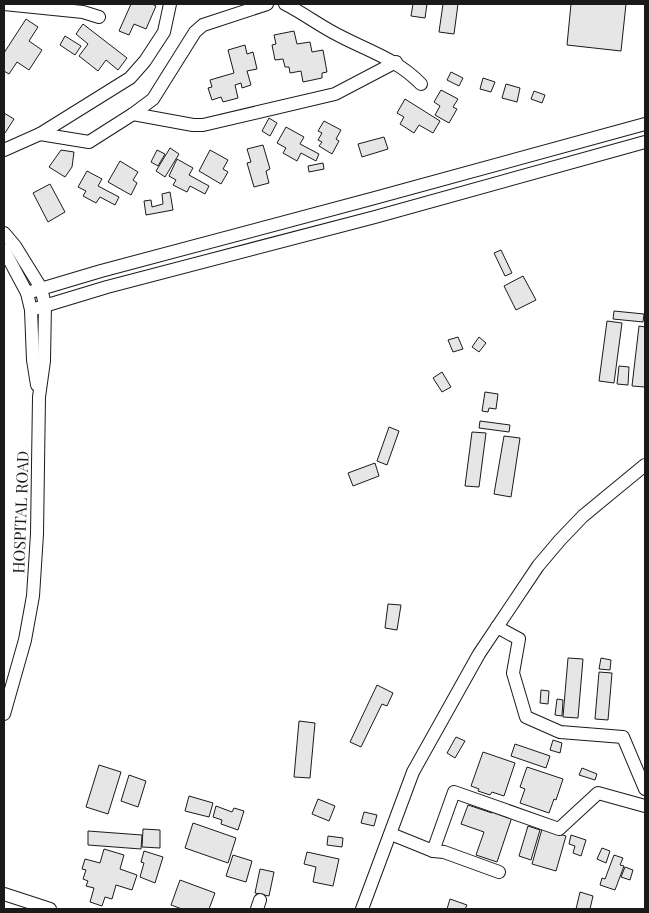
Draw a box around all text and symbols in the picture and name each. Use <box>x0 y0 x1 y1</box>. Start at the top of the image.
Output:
street label: HOSPITAL ROAD <box>7 450 33 574</box>

